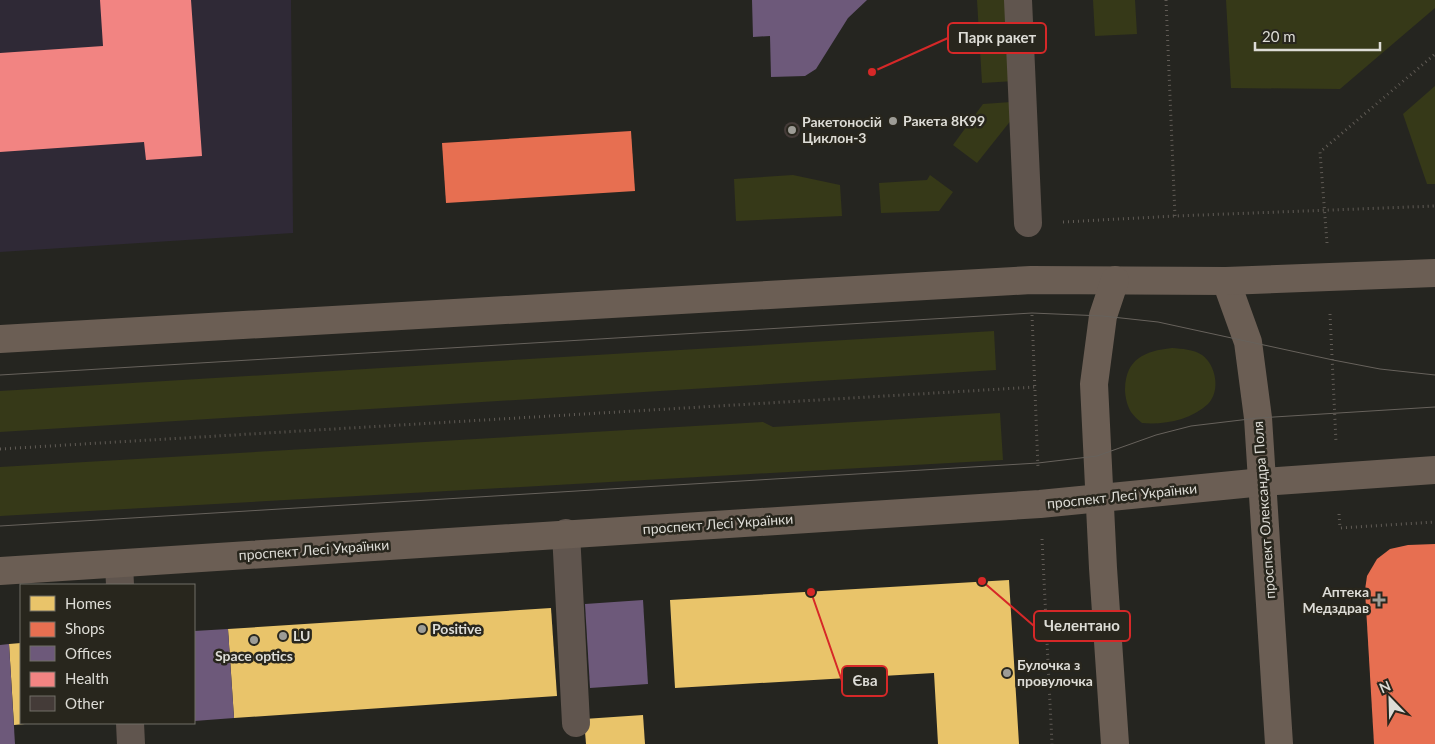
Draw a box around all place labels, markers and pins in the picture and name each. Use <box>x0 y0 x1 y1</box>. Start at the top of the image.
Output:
callout: Парк ракет <box>948 23 1046 53</box>
place label: Ракета 8К99 <box>903 112 985 129</box>
place label: Ракетоносій Циклон-3 <box>802 113 882 146</box>
marker: Ракета 8К99 <box>887 115 899 127</box>
marker: Ракетоносій Циклон-3 <box>786 124 798 136</box>
place label: Аптека Медздрав <box>1302 583 1369 616</box>
marker: Аптека Медздрав <box>1373 594 1385 606</box>
callout: Челентано <box>1034 611 1130 641</box>
place label: Positive <box>432 620 482 637</box>
marker: Positive <box>416 623 428 635</box>
place label: LU <box>293 627 310 644</box>
marker: LU <box>277 630 289 642</box>
marker: Space optics <box>248 634 260 646</box>
place label: Space optics <box>215 647 293 664</box>
place label: Булочка з провулочка <box>1017 656 1093 689</box>
callout: Єва <box>842 666 887 696</box>
marker: Булочка з провулочка <box>1001 667 1013 679</box>

